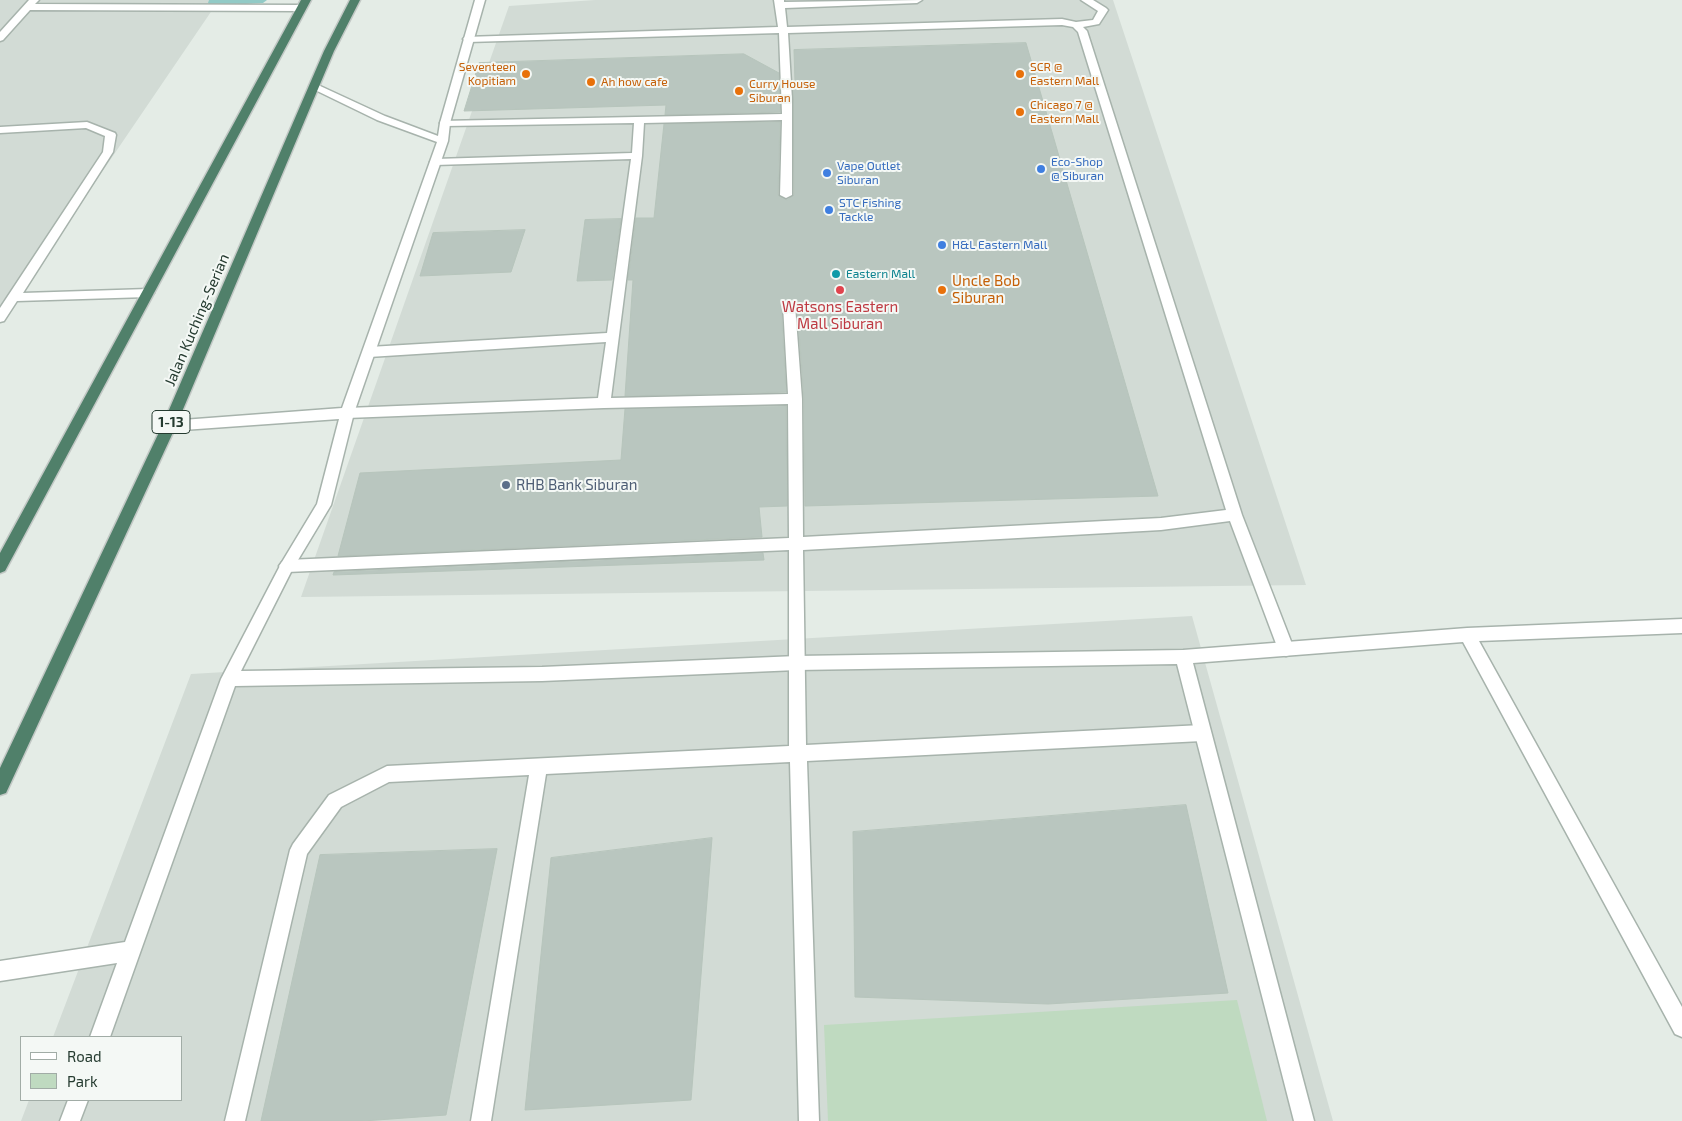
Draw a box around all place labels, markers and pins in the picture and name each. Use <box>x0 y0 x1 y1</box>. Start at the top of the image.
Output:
place label: Seventeen Kopitiam <box>459 60 516 88</box>
place label: SCR @ Eastern Mall <box>1030 60 1099 88</box>
marker: Seventeen Kopitiam <box>520 68 532 80</box>
marker: SCR @ Eastern Mall <box>1014 68 1026 80</box>
place label: Ah how cafe <box>601 75 668 89</box>
marker: Ah how cafe <box>585 76 597 88</box>
place label: Curry House Siburan <box>749 77 816 105</box>
marker: Curry House Siburan <box>733 85 745 97</box>
place label: Chicago 7 @ Eastern Mall <box>1030 98 1099 126</box>
marker: Chicago 7 @ Eastern Mall <box>1014 106 1026 118</box>
place label: Eco-Shop @ Siburan <box>1051 155 1104 183</box>
place label: Vape Outlet Siburan <box>837 159 901 187</box>
marker: Eco-Shop @ Siburan <box>1035 163 1047 175</box>
marker: Vape Outlet Siburan <box>821 167 833 179</box>
place label: STC Fishing Tackle <box>839 196 901 224</box>
marker: STC Fishing Tackle <box>823 204 835 216</box>
place label: H&L Eastern Mall <box>952 238 1047 252</box>
marker: H&L Eastern Mall <box>936 239 948 251</box>
place label: Eastern Mall <box>846 267 915 281</box>
marker: Eastern Mall <box>830 268 842 280</box>
place label: Uncle Bob Siburan <box>952 272 1020 307</box>
marker: Watsons Eastern Mall Siburan <box>834 284 846 296</box>
marker: Uncle Bob Siburan <box>936 284 948 296</box>
place label: Watsons Eastern Mall Siburan <box>782 298 898 333</box>
place label: RHB Bank Siburan <box>516 476 637 494</box>
marker: RHB Bank Siburan <box>500 479 512 491</box>

